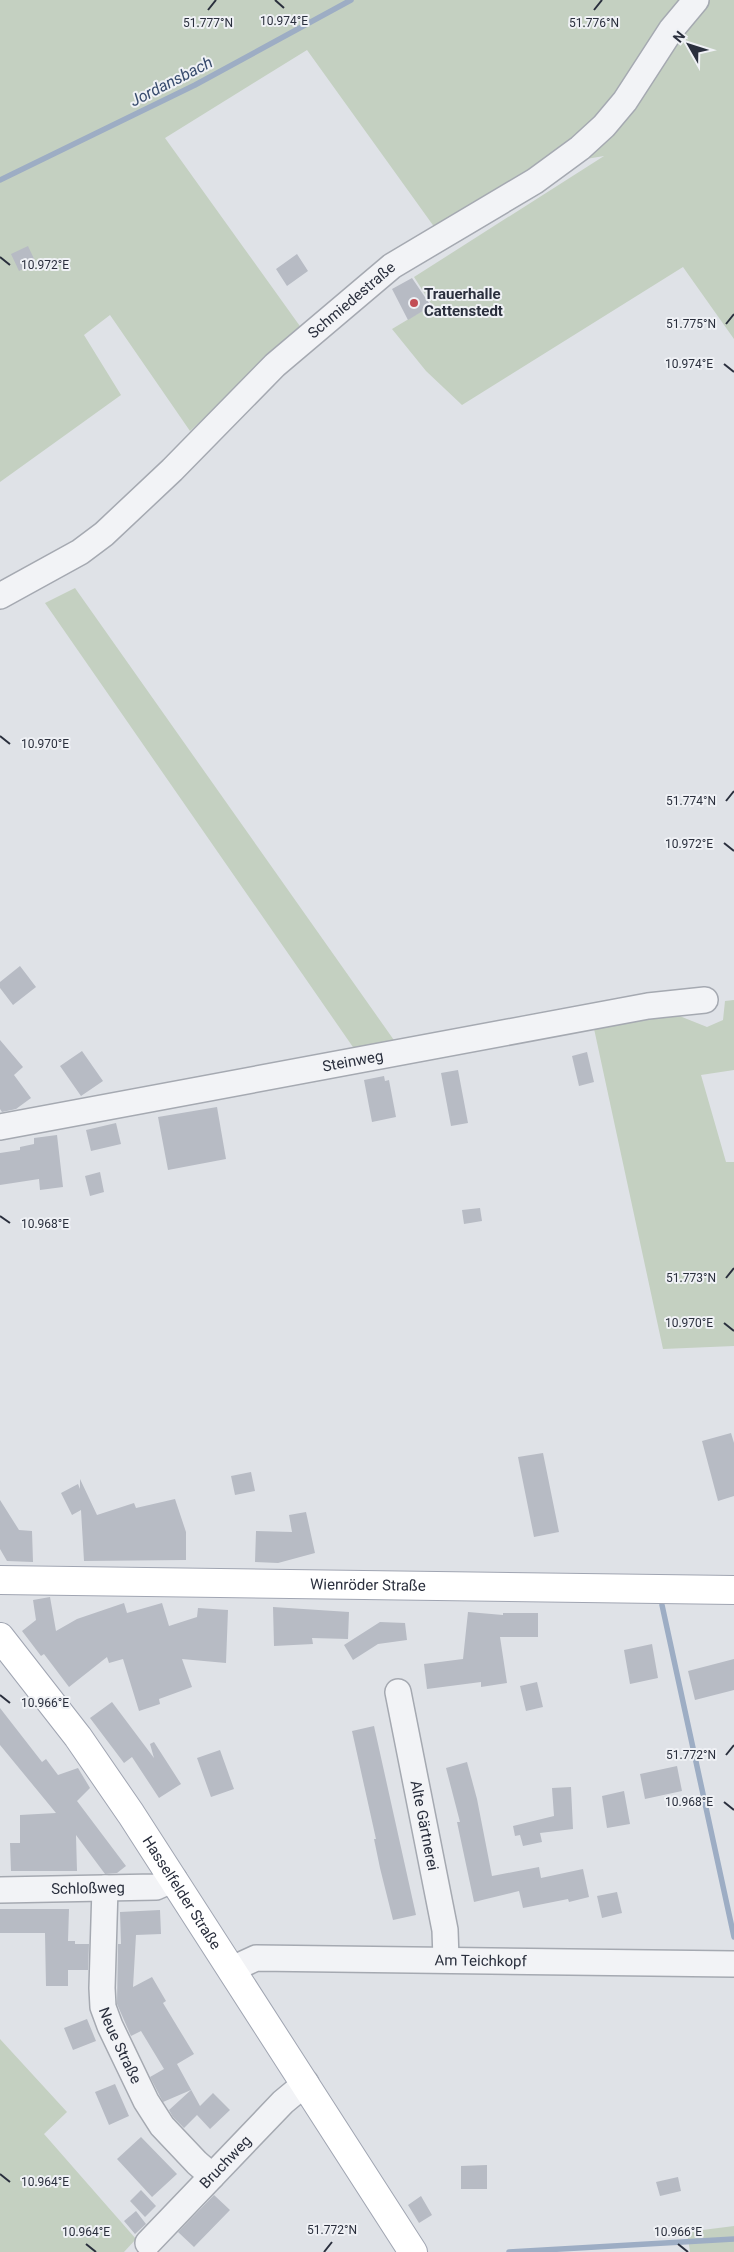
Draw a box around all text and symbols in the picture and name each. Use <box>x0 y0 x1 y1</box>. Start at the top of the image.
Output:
text: 10.974°E <box>260 14 308 28</box>
text: 51.777°N <box>183 16 233 30</box>
text: 51.776°N <box>569 16 619 30</box>
north arrow <box>664 20 714 70</box>
text: N <box>670 28 688 46</box>
water label: Jordansbach <box>127 53 216 110</box>
text: 10.972°E <box>21 258 69 272</box>
street label: Schmiedestraße <box>304 258 399 342</box>
place label: Trauerhalle Cattenstedt <box>424 285 503 320</box>
marker: Trauerhalle Cattenstedt <box>408 297 420 309</box>
text: 51.775°N <box>666 317 716 331</box>
text: 10.974°E <box>665 357 713 371</box>
text: 10.970°E <box>21 737 69 751</box>
text: 51.774°N <box>666 794 716 808</box>
text: 10.972°E <box>665 837 713 851</box>
street label: Steinweg <box>321 1047 385 1076</box>
text: 10.968°E <box>21 1217 69 1231</box>
text: 51.773°N <box>666 1271 716 1285</box>
text: 10.970°E <box>665 1316 713 1330</box>
street label: Wienröder Straße <box>310 1575 426 1595</box>
text: 10.966°E <box>21 1696 69 1710</box>
text: 51.772°N <box>666 1748 716 1762</box>
street label: Alte Gärtnerei <box>407 1779 442 1872</box>
text: 10.968°E <box>665 1795 713 1809</box>
street label: Hasselfelder Straße <box>139 1833 225 1953</box>
street label: Schloßweg <box>51 1879 125 1898</box>
street label: Am Teichkopf <box>434 1951 528 1970</box>
street label: Neue Straße <box>95 2005 145 2087</box>
street label: Bruchweg <box>196 2132 255 2192</box>
text: 10.964°E <box>21 2175 69 2189</box>
text: 51.772°N <box>307 2223 357 2237</box>
text: 10.964°E <box>62 2225 110 2239</box>
text: 10.966°E <box>654 2225 702 2239</box>

